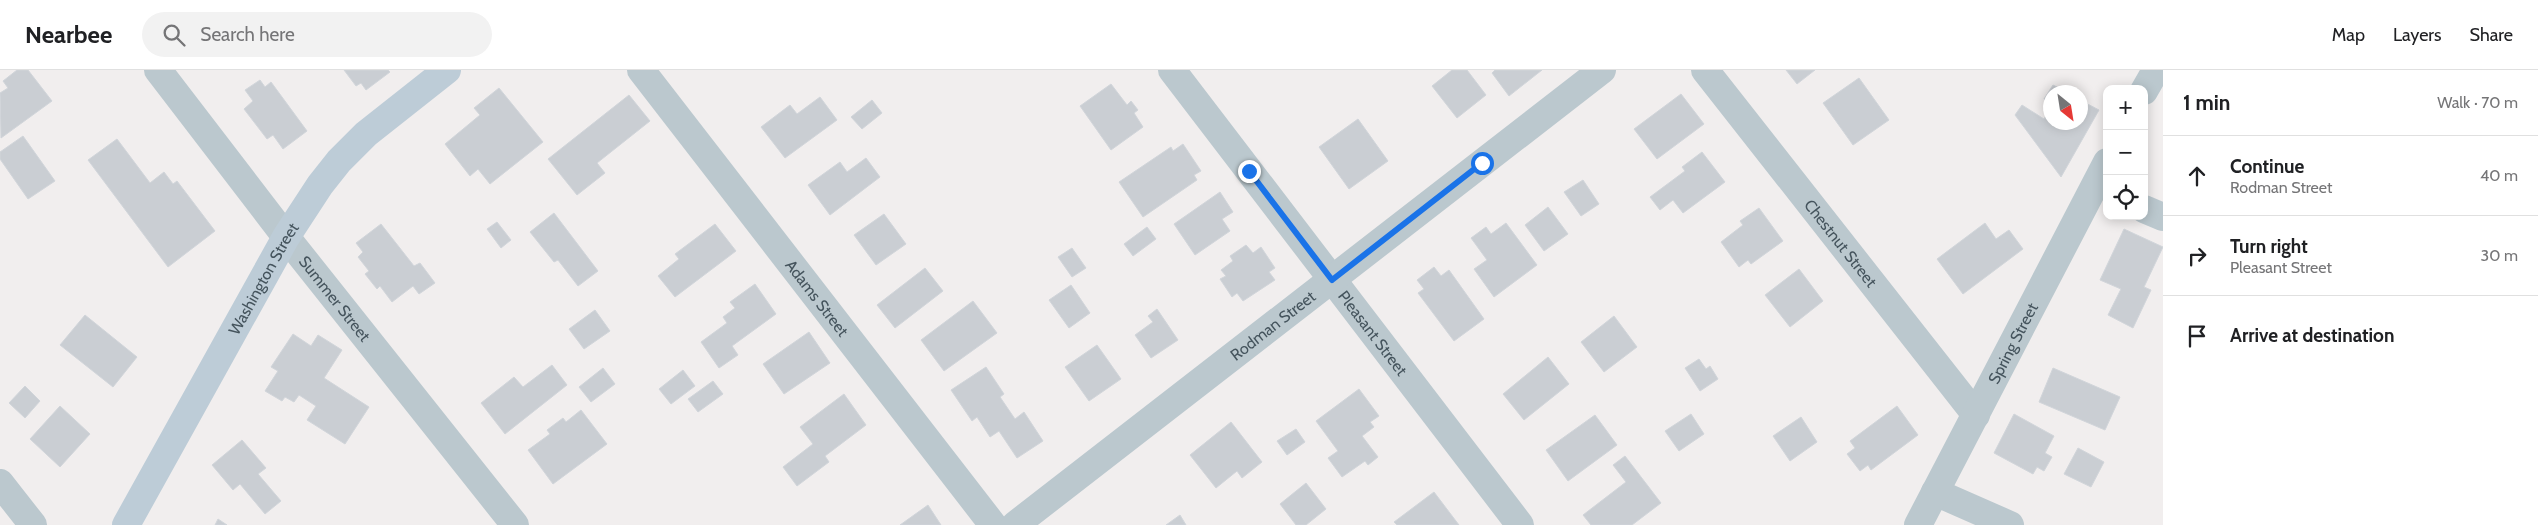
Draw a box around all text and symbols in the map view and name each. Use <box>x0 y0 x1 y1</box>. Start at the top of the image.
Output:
search box <box>142 12 492 57</box>
text: Nearbee <box>25 20 112 49</box>
icon: search <box>160 21 188 49</box>
text: Search here <box>200 23 295 46</box>
text: Map <box>2332 24 2365 46</box>
text: Layers <box>2393 24 2442 46</box>
text: Share <box>2470 24 2513 46</box>
north arrow <box>2043 85 2088 130</box>
map controls <box>2103 85 2148 220</box>
button: + <box>2103 85 2148 130</box>
text: 1 min <box>2183 90 2230 115</box>
text: Walk · 70 m <box>2437 93 2518 112</box>
button: − <box>2103 130 2148 175</box>
route start <box>1471 152 1494 175</box>
text: Continue <box>2230 155 2304 178</box>
route end <box>1238 160 1261 183</box>
icon: ahead <box>2183 162 2211 190</box>
text: 40 m <box>2480 166 2518 185</box>
button: locate <box>2103 175 2148 220</box>
text: Rodman Street <box>2230 178 2332 197</box>
street label: Chestnut Street <box>1801 195 1882 291</box>
street label: Washington Street <box>224 218 303 338</box>
text: Turn right <box>2230 235 2308 258</box>
icon: right <box>2183 242 2211 270</box>
text: 30 m <box>2481 246 2518 265</box>
street label: Summer Street <box>295 252 375 346</box>
street label: Adams Street <box>782 256 853 340</box>
text: Pleasant Street <box>2230 258 2332 277</box>
street label: Rodman Street <box>1226 286 1319 364</box>
street label: Pleasant Street <box>1335 287 1412 380</box>
street label: Spring Street <box>1984 299 2042 387</box>
icon: arrive <box>2183 322 2211 350</box>
text: Arrive at destination <box>2230 324 2394 347</box>

